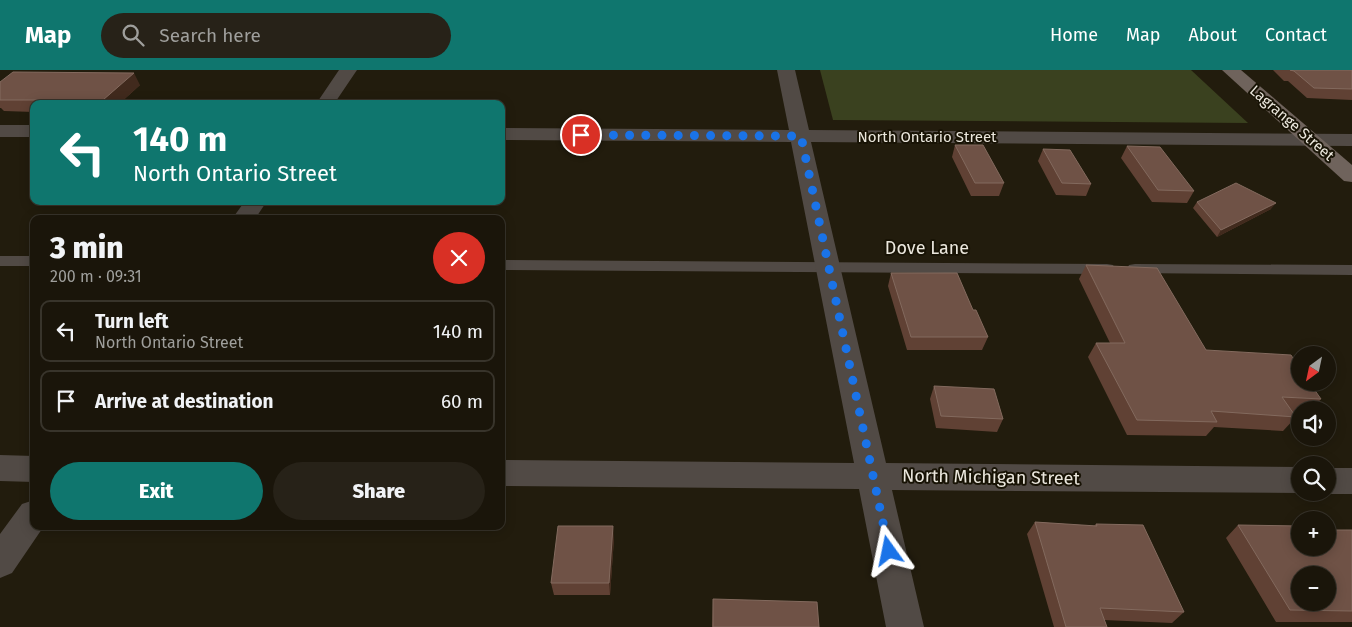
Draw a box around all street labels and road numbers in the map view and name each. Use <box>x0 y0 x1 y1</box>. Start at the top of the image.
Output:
street label: Lagrange Street <box>1246 82 1338 165</box>
street label: North Ontario Street <box>857 128 997 146</box>
street label: Dove Lane <box>885 237 969 259</box>
street label: North Michigan Street <box>902 464 1081 490</box>

